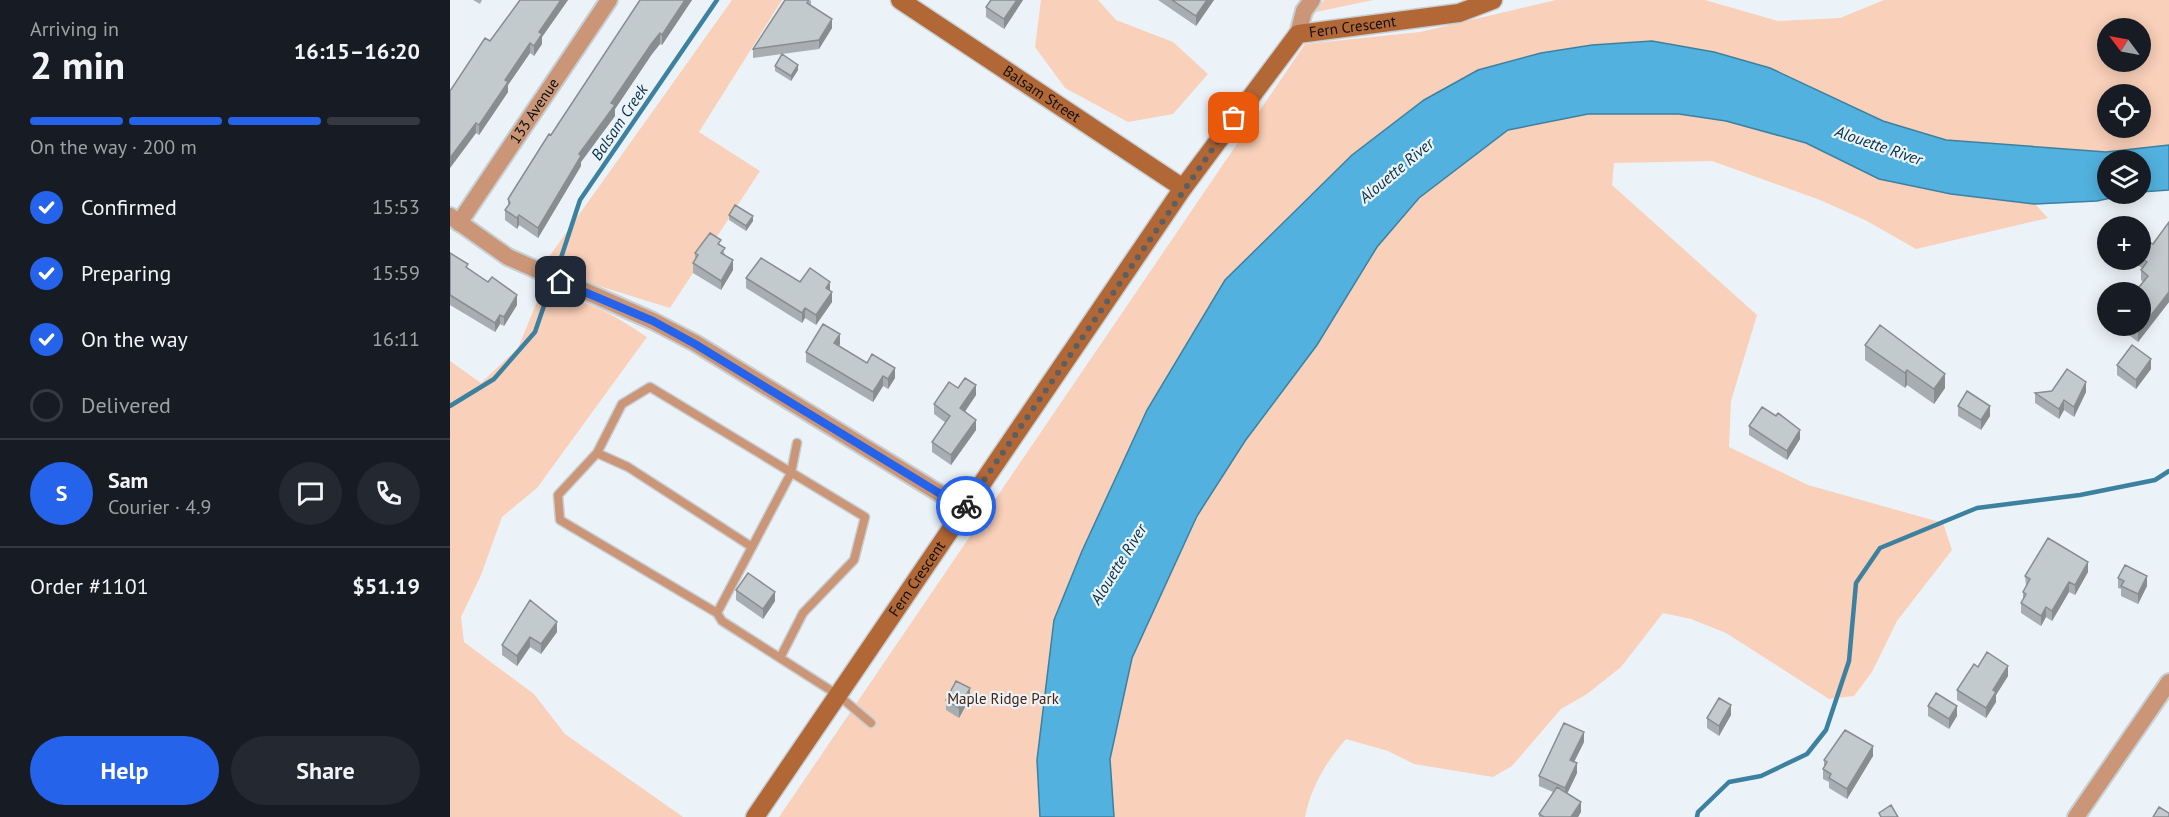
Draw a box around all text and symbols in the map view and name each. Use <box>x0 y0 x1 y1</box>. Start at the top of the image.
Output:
street label: Fern Crescent <box>1308 11 1397 41</box>
text: Arriving in <box>30 16 119 42</box>
north arrow <box>2097 18 2151 72</box>
map controls <box>2097 18 2151 336</box>
text: 16:15–16:20 <box>294 37 420 65</box>
text: 2 min <box>30 39 125 90</box>
street label: Balsam Street <box>1000 61 1084 126</box>
street label: 133 Avenue <box>505 74 563 147</box>
water label: Balsam Creek <box>586 80 652 164</box>
button: locate <box>2097 84 2151 138</box>
pin <box>1208 92 1259 143</box>
icon: bag <box>1217 101 1250 134</box>
water label: Alouette River <box>1832 120 1927 170</box>
water label: Alouette River <box>1354 132 1439 208</box>
text: On the way · 200 m <box>30 134 197 160</box>
button: layers <box>2097 150 2151 204</box>
icon: check <box>30 191 63 224</box>
text: Confirmed <box>81 193 177 221</box>
text: 15:53 <box>372 194 420 220</box>
button: + <box>2097 216 2151 270</box>
pin <box>535 256 586 307</box>
icon: check <box>30 257 63 290</box>
text: Preparing <box>81 259 171 287</box>
text: 15:59 <box>372 260 420 286</box>
icon: home <box>544 265 577 298</box>
button: − <box>2097 282 2151 336</box>
icon: check <box>30 323 63 356</box>
text: On the way <box>81 325 188 353</box>
text: 16:11 <box>372 326 420 352</box>
text: Delivered <box>81 391 171 419</box>
button: chat <box>279 462 342 525</box>
button: phone <box>357 462 420 525</box>
text: Sam <box>108 466 148 494</box>
courier <box>936 476 996 536</box>
text: S <box>56 479 67 507</box>
icon: bike <box>950 490 983 523</box>
text: Courier · 4.9 <box>108 494 211 520</box>
water label: Alouette River <box>1085 519 1152 609</box>
street label: Fern Crescent <box>884 537 949 620</box>
text: Order #1101 <box>30 572 149 600</box>
text: $51.19 <box>352 572 420 600</box>
park label: Maple Ridge Park <box>947 689 1060 708</box>
button: Help <box>30 736 219 805</box>
button: Share <box>231 736 420 805</box>

